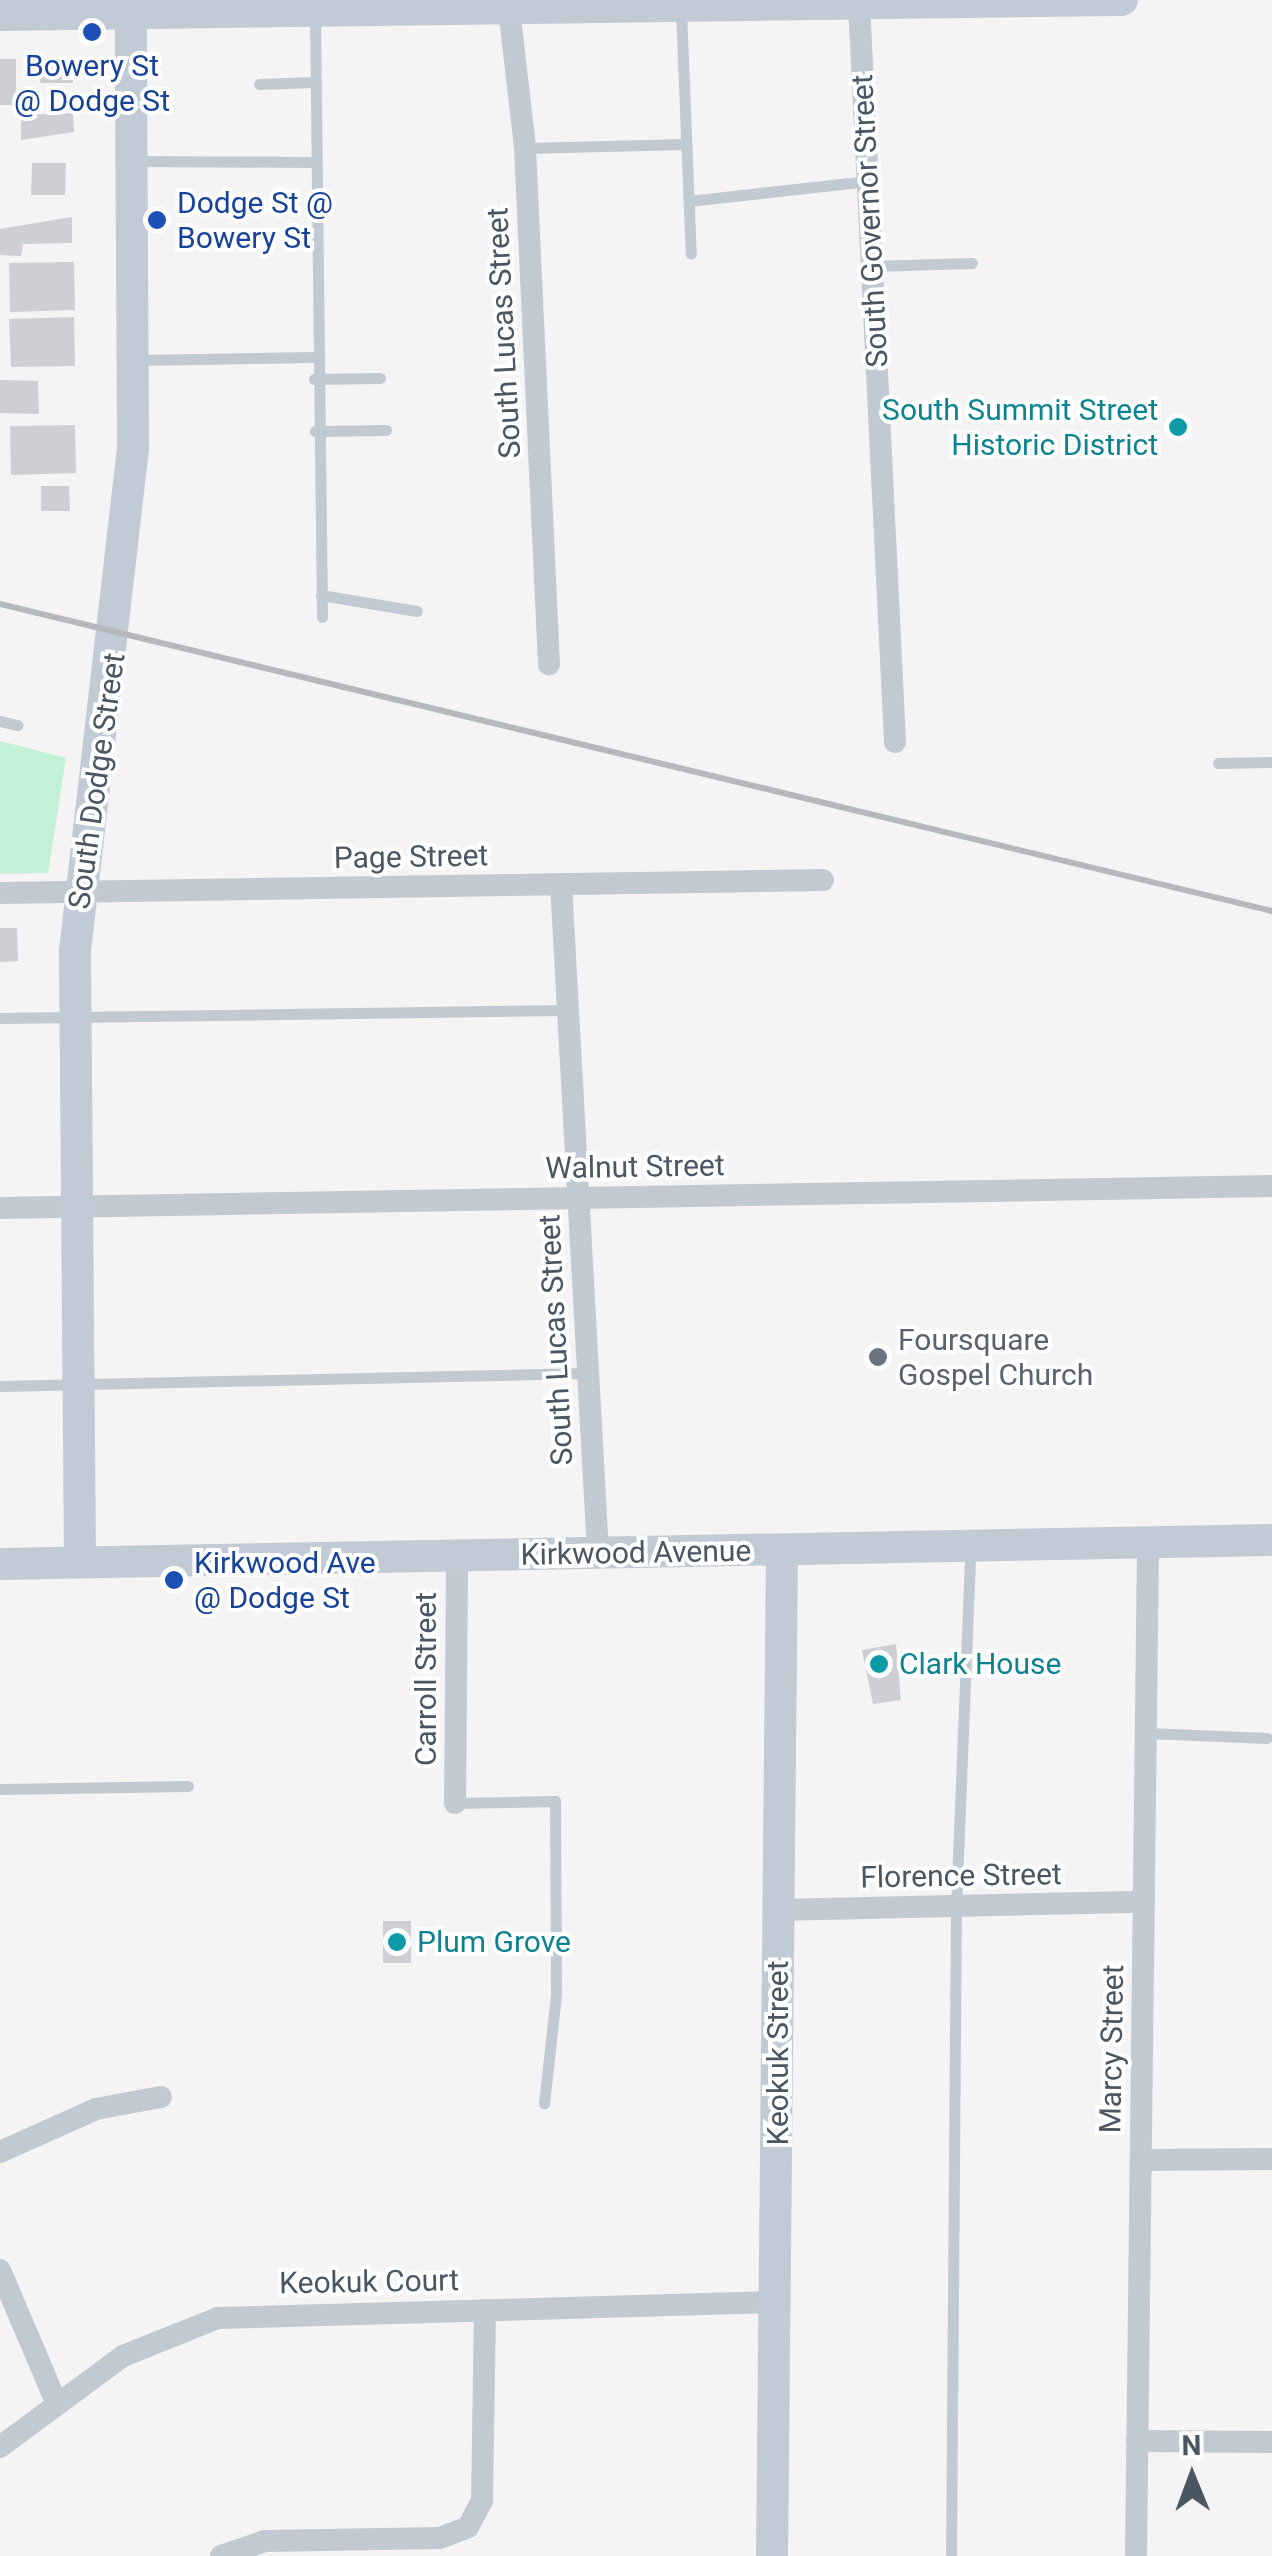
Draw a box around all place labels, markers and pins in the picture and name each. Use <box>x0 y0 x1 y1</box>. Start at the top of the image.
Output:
marker: Bowery St @ Dodge St <box>81 21 103 43</box>
place label: Bowery St @ Dodge St <box>14 48 170 118</box>
place label: Dodge St @ Bowery St <box>177 185 333 256</box>
marker: Dodge St @ Bowery St <box>146 209 168 231</box>
place label: South Summit Street Historic District <box>882 392 1158 462</box>
marker: South Summit Street Historic District <box>1167 416 1189 438</box>
place label: Foursquare Gospel Church <box>898 1322 1093 1392</box>
marker: Foursquare Gospel Church <box>867 1346 889 1368</box>
place label: Kirkwood Ave @ Dodge St <box>194 1545 376 1616</box>
marker: Kirkwood Ave @ Dodge St <box>163 1569 185 1591</box>
place label: Clark House <box>899 1646 1061 1682</box>
marker: Clark House <box>868 1653 890 1675</box>
place label: Plum Grove <box>417 1924 571 1960</box>
marker: Plum Grove <box>386 1931 408 1953</box>

